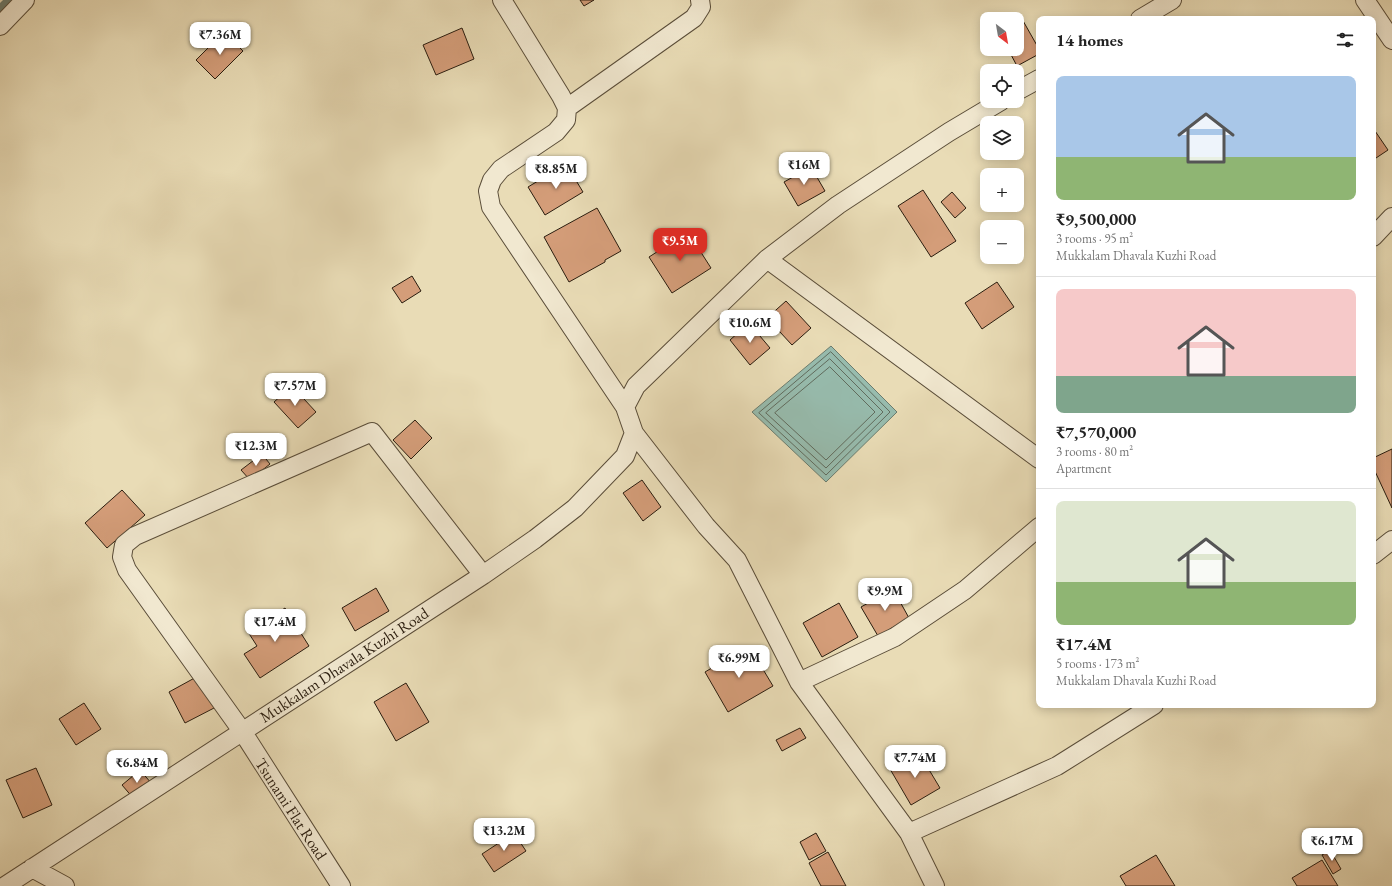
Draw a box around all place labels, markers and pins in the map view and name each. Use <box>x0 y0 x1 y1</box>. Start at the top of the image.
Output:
pin: ₹7.36M <box>187 22 253 56</box>
pin: ₹16M <box>780 152 828 186</box>
pin: ₹8.85M <box>523 156 589 190</box>
pin: ₹9.5M <box>652 228 708 262</box>
pin: ₹10.6M <box>717 310 783 344</box>
pin: ₹7.57M <box>262 373 328 407</box>
pin: ₹12.3M <box>223 433 289 467</box>
pin: ₹9.9M <box>857 578 913 612</box>
pin: ₹17.4M <box>242 609 308 643</box>
pin: ₹6.99M <box>706 645 772 679</box>
pin: ₹7.74M <box>882 745 948 779</box>
pin: ₹6.84M <box>104 750 170 784</box>
pin: ₹13.2M <box>471 818 537 852</box>
pin: ₹6.17M <box>1299 828 1365 862</box>

